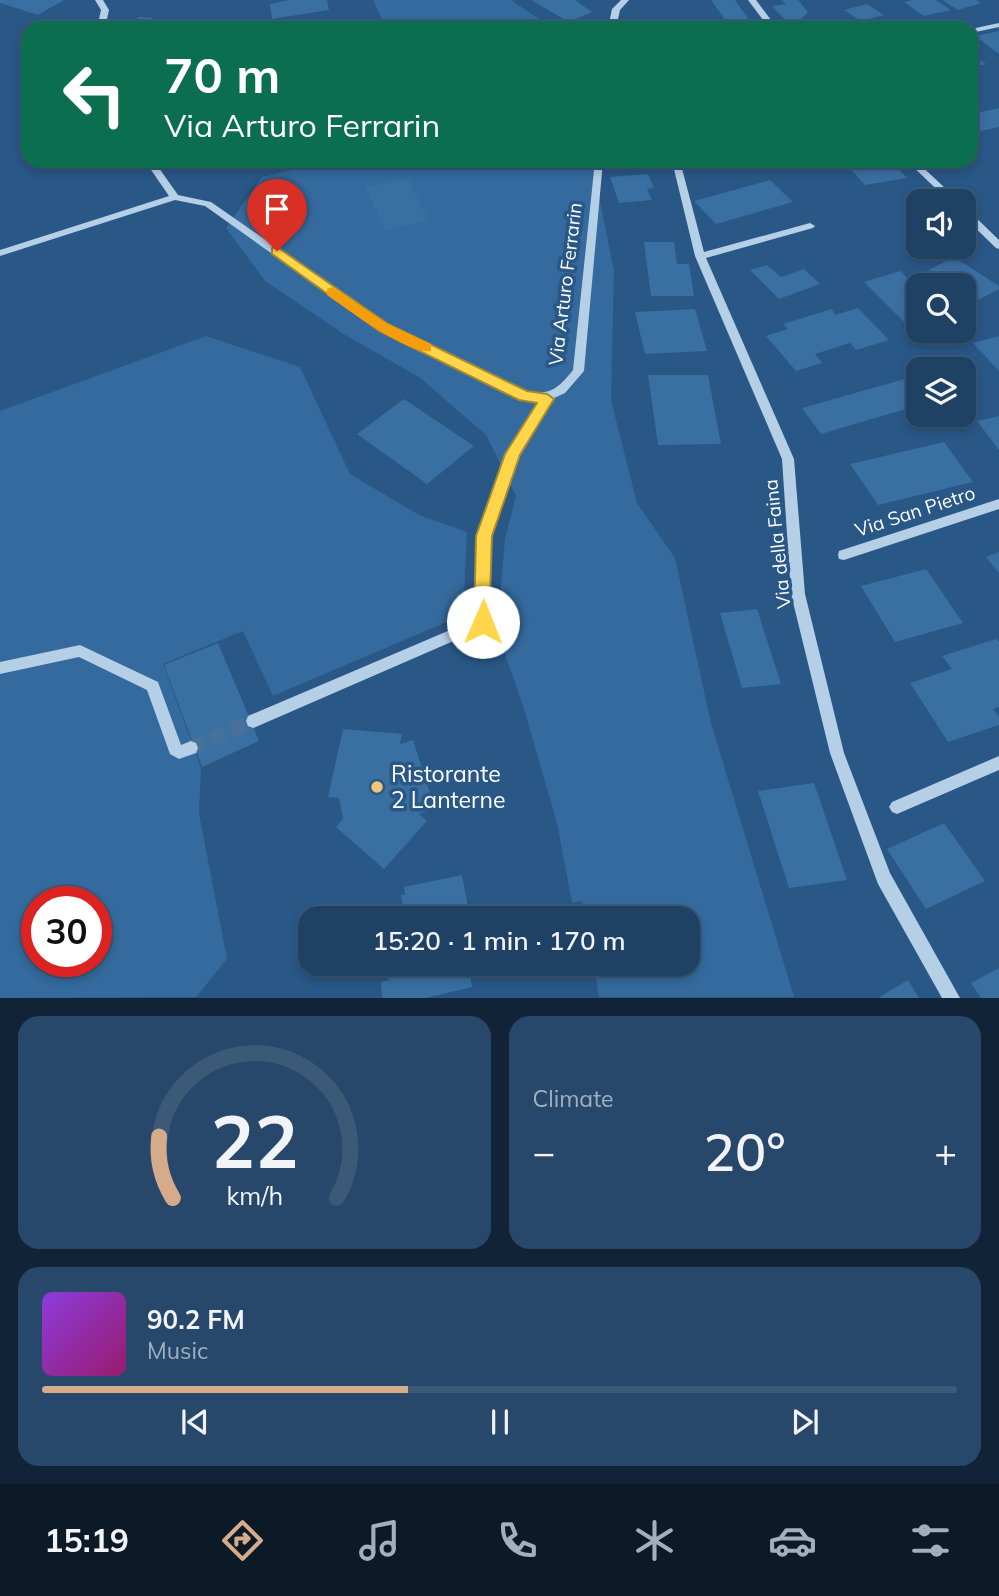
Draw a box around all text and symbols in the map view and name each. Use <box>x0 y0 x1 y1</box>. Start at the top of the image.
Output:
text: 70 m <box>164 44 280 105</box>
icon: left <box>49 49 140 140</box>
text: Via Arturo Ferrarin <box>164 105 440 145</box>
pin <box>247 179 307 251</box>
map controls <box>906 189 976 427</box>
button: sound <box>906 189 976 259</box>
icon: arrive <box>258 190 296 228</box>
street label: Via Arturo Ferrarin <box>543 201 587 367</box>
button: search <box>906 273 976 343</box>
button: layers <box>906 357 976 427</box>
street label: Via della Faina <box>758 478 796 610</box>
street label: Via San Pietro <box>852 480 978 542</box>
position arrow <box>446 585 520 659</box>
place label: Ristorante 2 Lanterne <box>391 759 505 814</box>
marker: Ristorante 2 Lanterne <box>369 779 385 795</box>
speed limit sign: 30 <box>21 886 112 977</box>
text: 15:20 · 1 min · 170 m <box>372 924 626 957</box>
text: Climate <box>533 1084 614 1113</box>
text: 22 <box>211 1096 298 1187</box>
text: 20° <box>704 1119 786 1184</box>
text: − <box>533 1128 555 1176</box>
text: + <box>934 1128 957 1176</box>
text: km/h <box>226 1180 283 1211</box>
text: 90.2 FM <box>147 1303 245 1336</box>
text: Music <box>147 1336 208 1365</box>
icon: previous <box>176 1403 214 1441</box>
icon: pause <box>481 1403 519 1441</box>
icon: next <box>786 1403 824 1441</box>
icon: directions <box>218 1516 267 1565</box>
icon: music <box>355 1516 404 1565</box>
icon: phone <box>493 1516 542 1565</box>
icon: climate <box>630 1516 679 1565</box>
icon: car <box>768 1516 817 1565</box>
icon: filters <box>906 1516 955 1565</box>
text: 15:19 <box>44 1520 129 1560</box>

